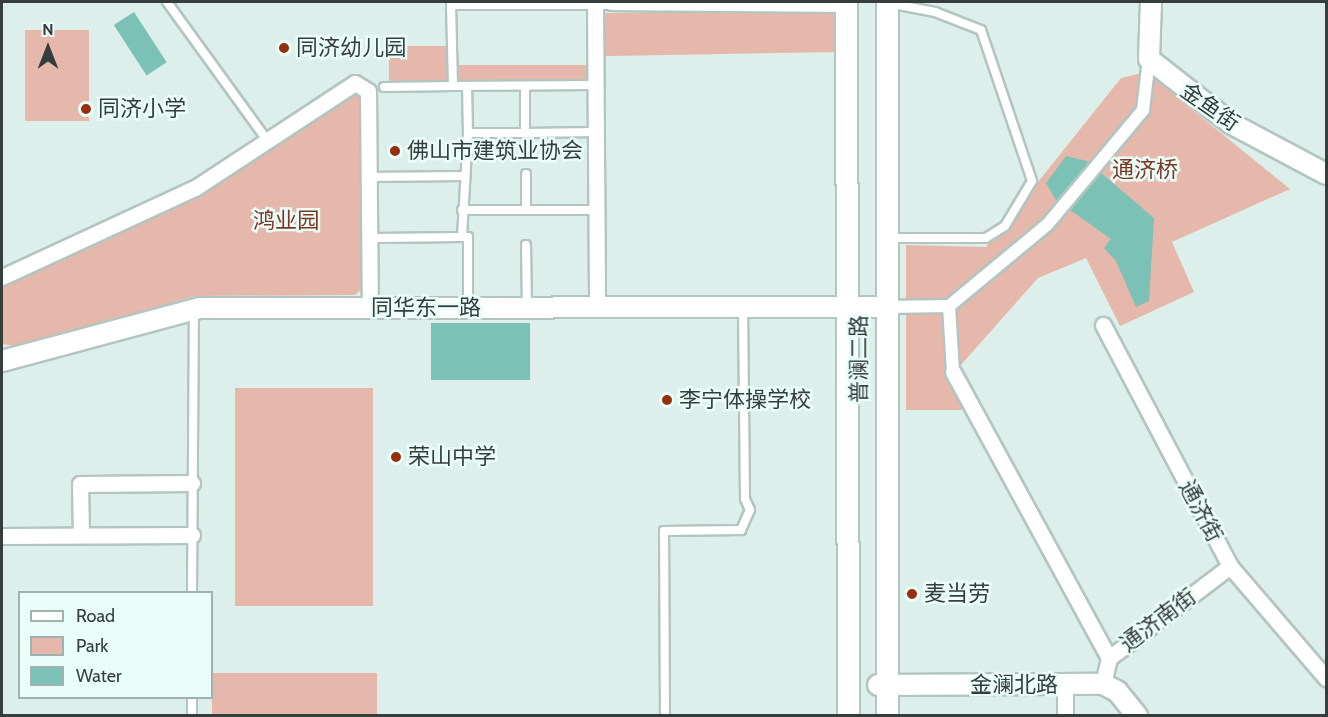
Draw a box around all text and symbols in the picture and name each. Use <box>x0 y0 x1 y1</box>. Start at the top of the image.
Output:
north arrow <box>18 18 78 78</box>
text: N <box>42 20 54 39</box>
place label: 同济幼儿园 <box>296 35 406 61</box>
marker: 同济幼儿园 <box>277 41 291 55</box>
street label: 金鱼街 <box>1175 77 1245 137</box>
place label: 同济小学 <box>98 96 186 122</box>
marker: 同济小学 <box>79 102 93 116</box>
place label: 佛山市建筑业协会 <box>407 138 583 164</box>
marker: 佛山市建筑业协会 <box>388 144 402 158</box>
park label: 通济桥 <box>1112 157 1178 183</box>
park label: 鸿业园 <box>253 208 319 234</box>
street label: 同华东一路 <box>371 295 481 321</box>
street label: 普澜二路 <box>846 315 872 403</box>
place label: 李宁体操学校 <box>679 387 811 413</box>
marker: 李宁体操学校 <box>660 393 674 407</box>
place label: 荣山中学 <box>408 444 496 470</box>
marker: 荣山中学 <box>389 450 403 464</box>
street label: 通济街 <box>1174 476 1228 546</box>
place label: 麦当劳 <box>924 581 990 607</box>
street label: 通济南街 <box>1115 583 1201 657</box>
marker: 麦当劳 <box>905 587 919 601</box>
legend <box>18 591 213 699</box>
text: Road <box>76 605 115 627</box>
text: Park <box>76 635 108 657</box>
text: Water <box>76 665 122 687</box>
street label: 金澜北路 <box>970 672 1058 698</box>

